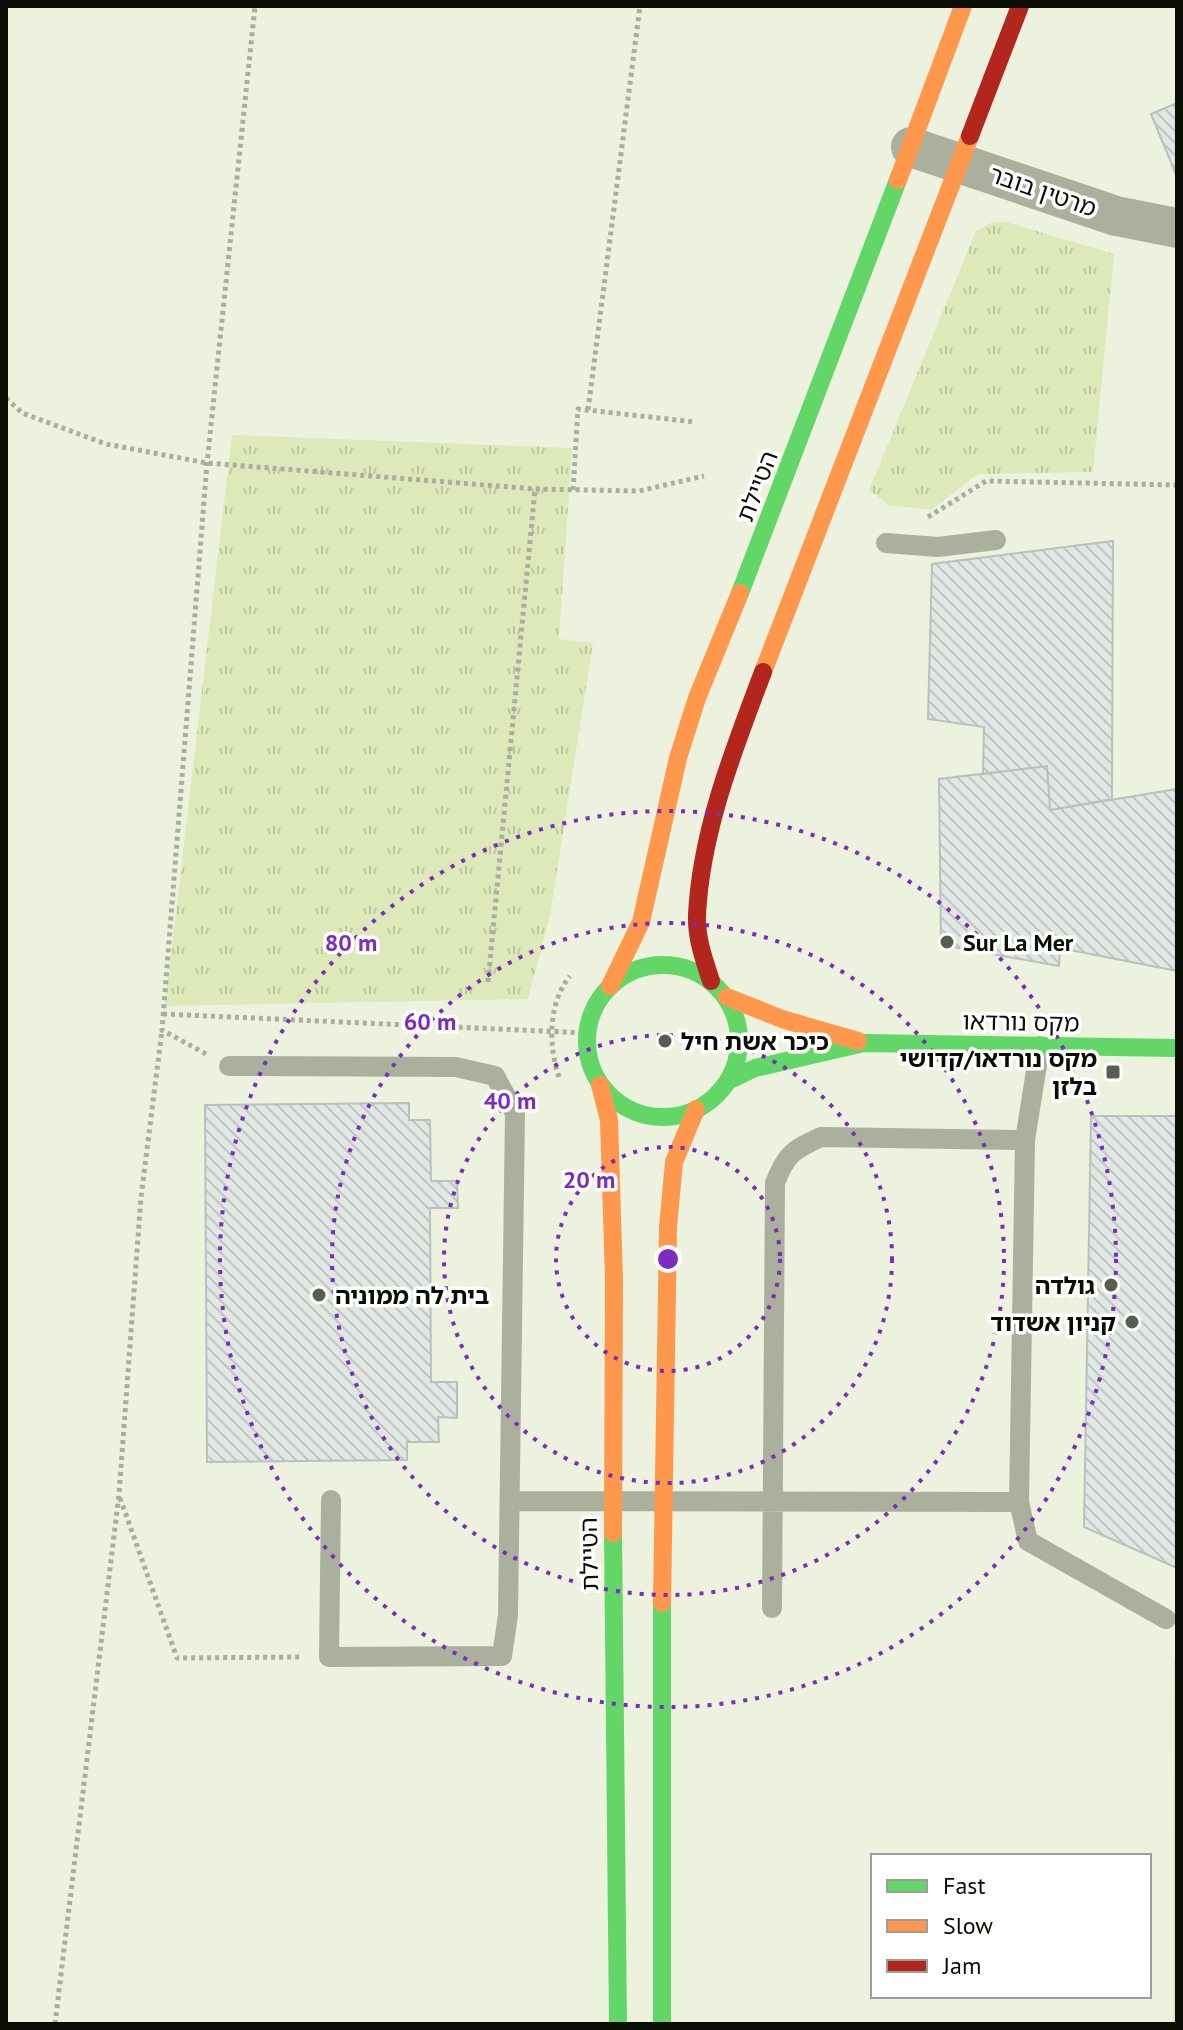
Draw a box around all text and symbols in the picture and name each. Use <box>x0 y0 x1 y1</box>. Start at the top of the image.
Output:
street label: מרטין בובר <box>985 158 1101 224</box>
street label: הטיילת <box>729 446 785 526</box>
text: 80 m <box>325 927 377 958</box>
place label: Sur La Mer <box>963 927 1074 958</box>
marker: Sur La Mer <box>938 933 956 951</box>
street label: מקס נורדאו <box>962 1005 1080 1039</box>
text: 60 m <box>404 1006 456 1037</box>
place label: כיכר אשת חיל <box>681 1026 829 1057</box>
marker: כיכר אשת חיל <box>656 1032 674 1050</box>
place label: מקס נורדאו/קדושי בלזן <box>900 1043 1097 1102</box>
marker: מקס נורדאו/קדושי בלזן <box>1104 1063 1122 1081</box>
text: 40 m <box>484 1085 536 1116</box>
text: 20 m <box>563 1164 615 1195</box>
centre of rings <box>654 1245 682 1273</box>
place label: גולדה <box>1035 1270 1095 1301</box>
marker: גולדה <box>1102 1276 1120 1294</box>
place label: בית לה ממוניה <box>335 1280 489 1311</box>
marker: בית לה ממוניה <box>310 1286 328 1304</box>
place label: קניון אשדוד <box>990 1307 1116 1338</box>
marker: קניון אשדוד <box>1123 1313 1141 1331</box>
street label: הטיילת <box>573 1517 605 1591</box>
legend <box>871 1854 1151 1998</box>
text: Fast <box>943 1870 986 1901</box>
text: Slow <box>943 1910 993 1941</box>
text: Jam <box>942 1950 981 1981</box>

